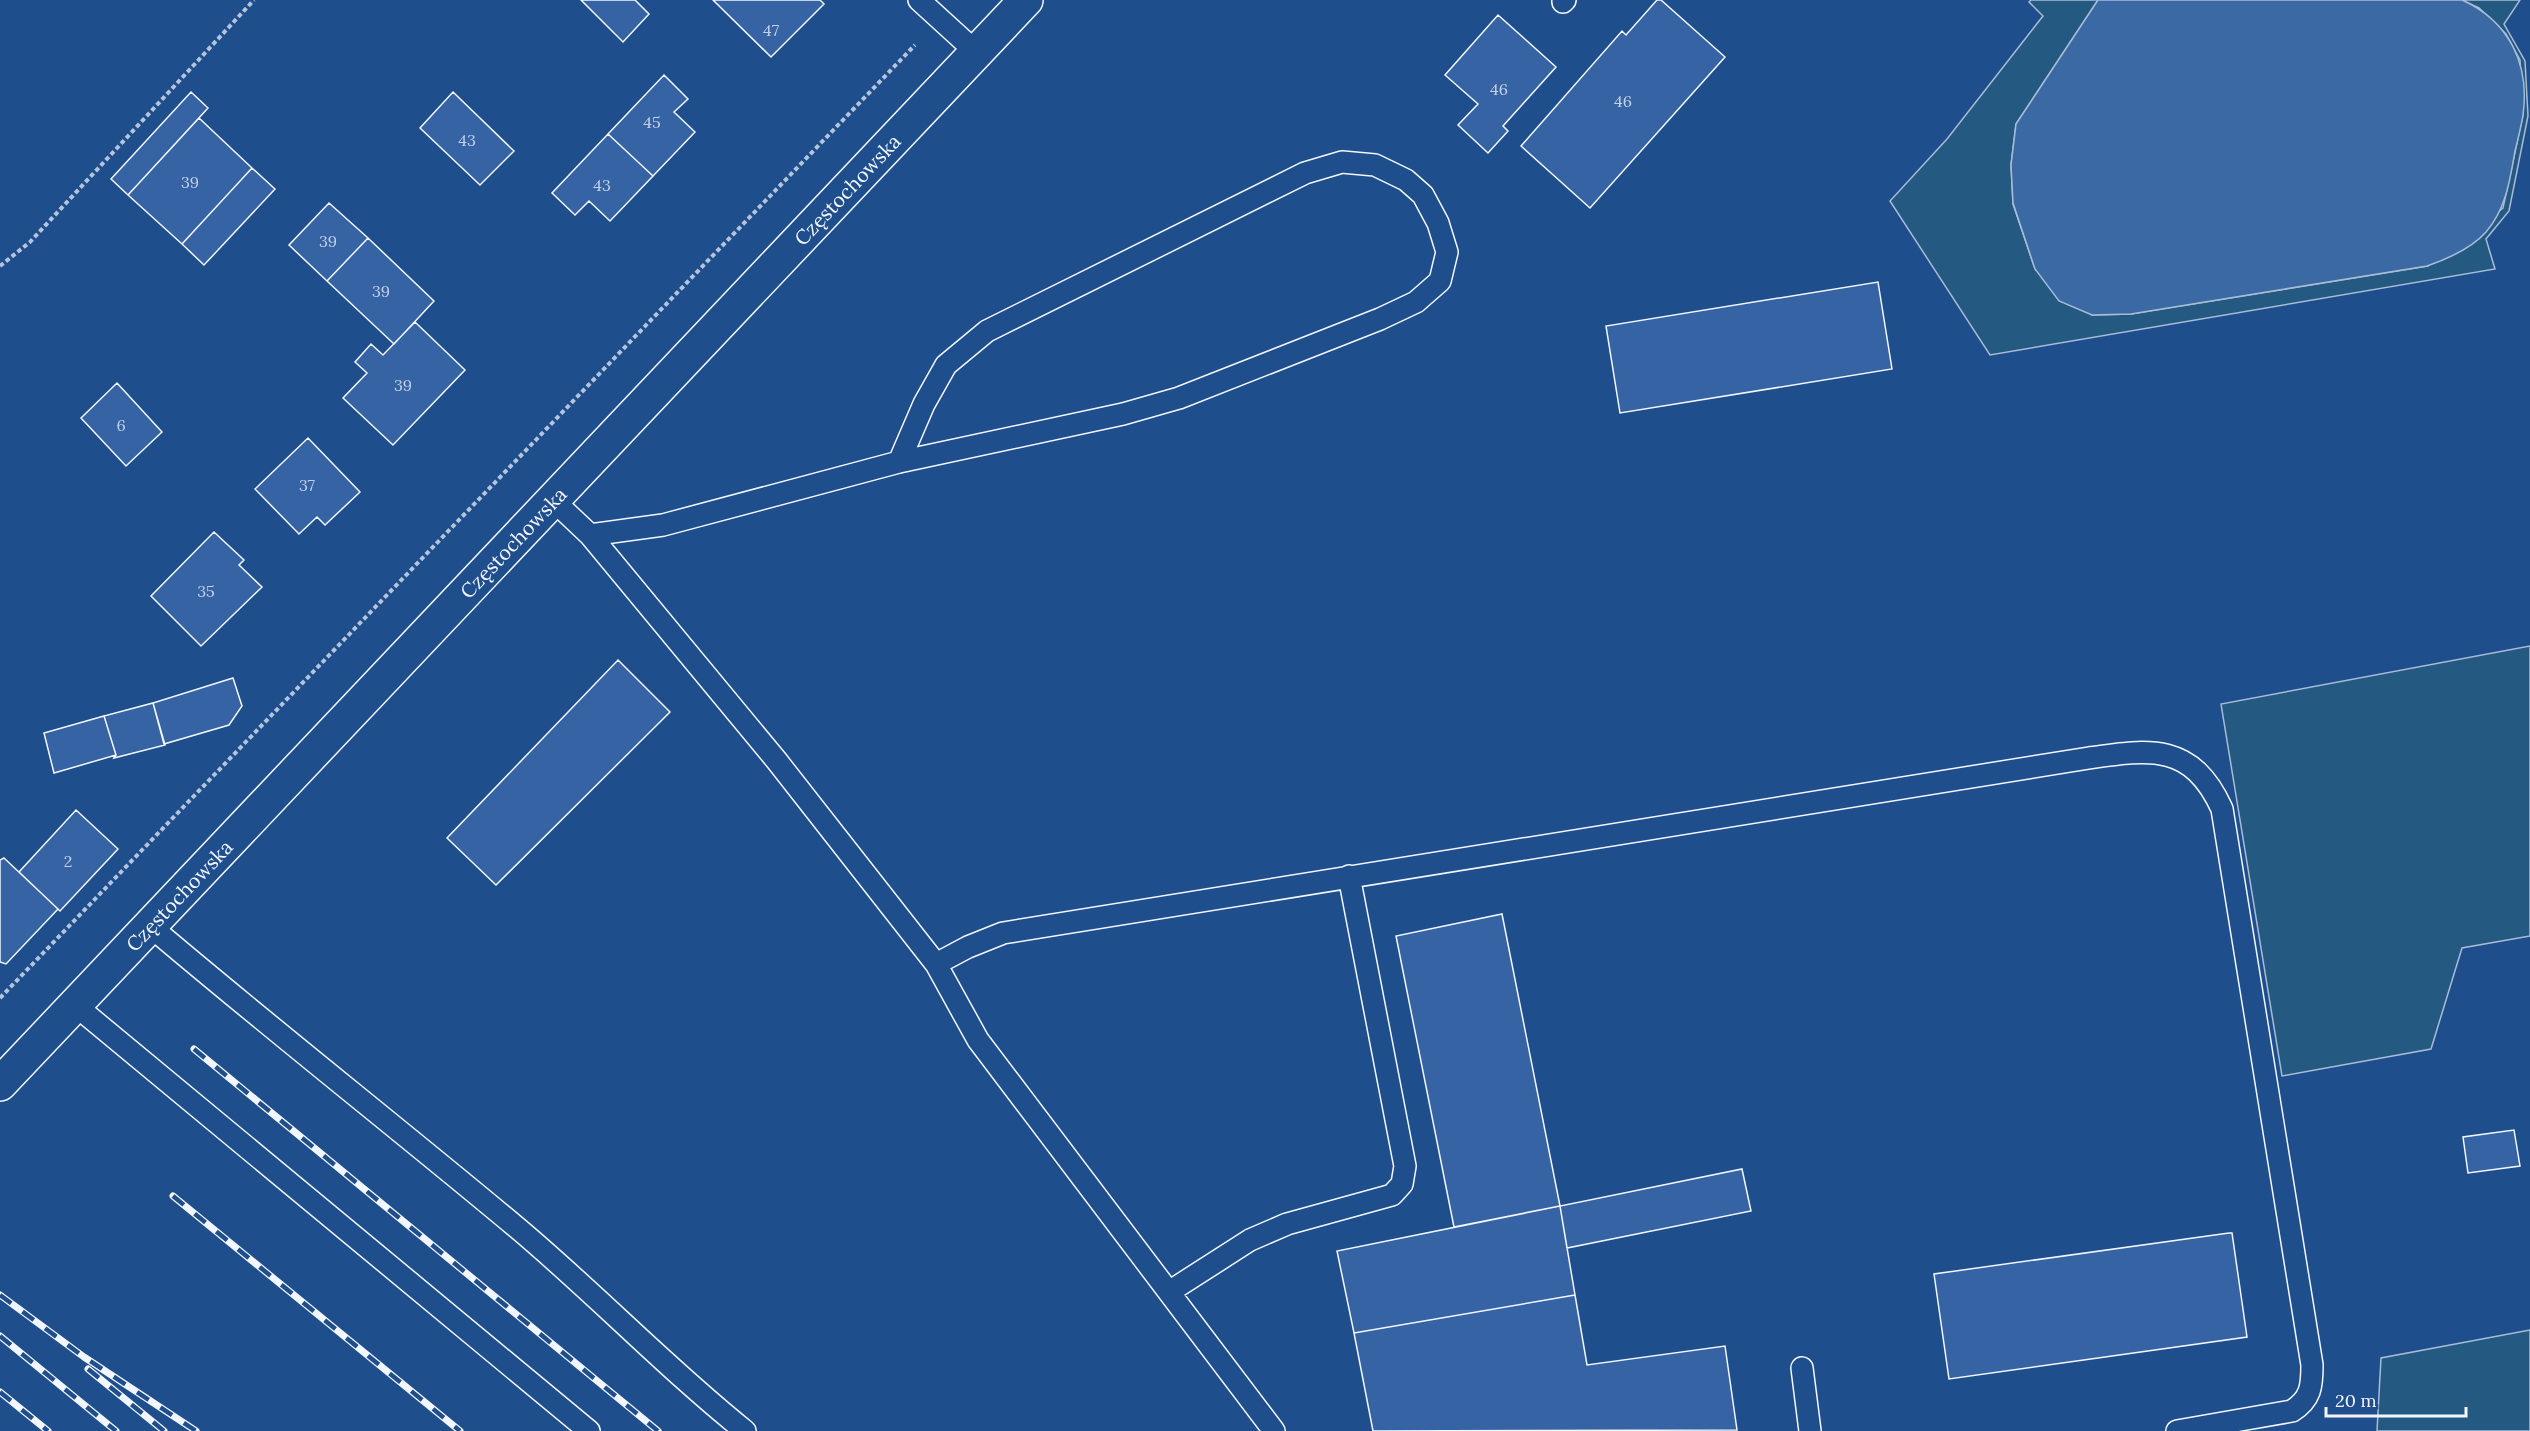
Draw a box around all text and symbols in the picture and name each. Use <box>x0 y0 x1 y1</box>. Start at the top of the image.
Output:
house number: 47 <box>763 20 780 40</box>
house number: 46 <box>1490 79 1508 99</box>
house number: 46 <box>1614 91 1632 111</box>
house number: 45 <box>643 112 661 132</box>
street label: Częstochowska <box>788 128 905 250</box>
house number: 43 <box>458 130 476 150</box>
house number: 39 <box>181 172 199 192</box>
house number: 43 <box>593 175 611 195</box>
house number: 39 <box>319 231 337 251</box>
house number: 39 <box>372 281 390 301</box>
house number: 39 <box>394 375 412 395</box>
house number: 6 <box>116 415 126 435</box>
house number: 37 <box>299 475 316 495</box>
street label: Częstochowska <box>454 481 571 603</box>
house number: 35 <box>197 581 215 601</box>
street label: Częstochowska <box>120 834 237 956</box>
house number: 2 <box>64 851 72 871</box>
scale bar <box>2326 1380 2466 1418</box>
text: 20 m <box>2335 1389 2377 1412</box>

